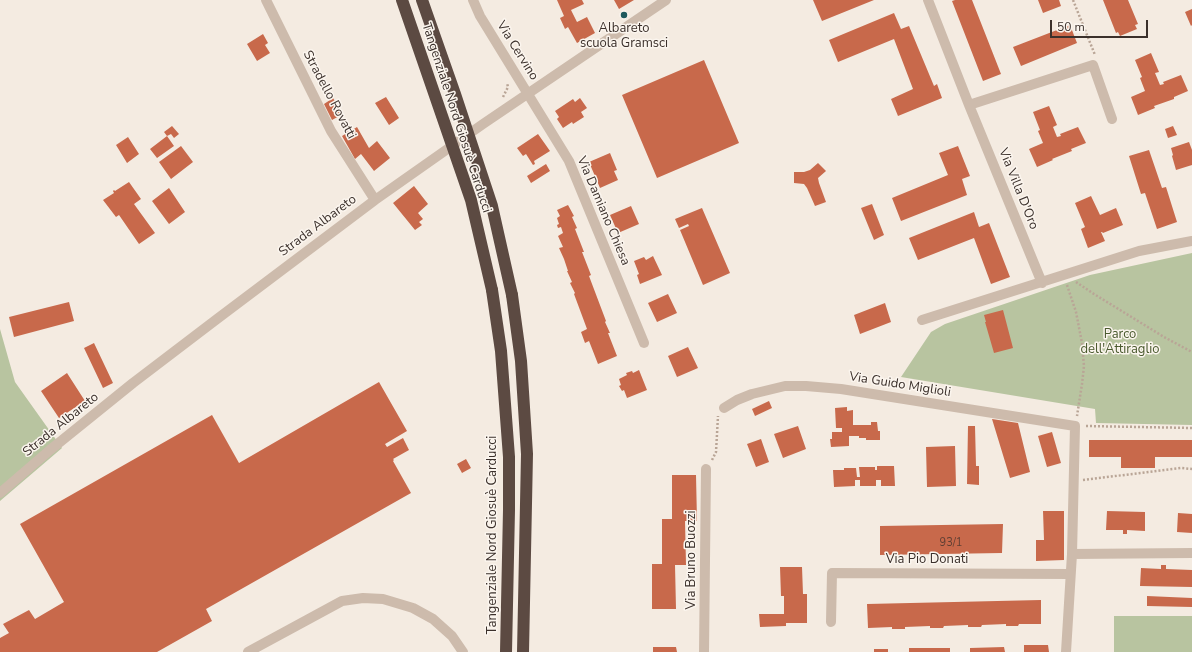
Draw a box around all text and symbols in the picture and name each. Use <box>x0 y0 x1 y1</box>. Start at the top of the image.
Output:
marker: Albareto scuola Gramsci <box>619 10 629 20</box>
scale bar <box>1052 12 1150 38</box>
street label: Via Cervino <box>493 19 541 83</box>
text: 50 m <box>1057 19 1085 35</box>
street label: Tangenziale Nord Giosuè Carducci <box>418 21 494 215</box>
place label: Albareto scuola Gramsci <box>580 21 668 52</box>
street label: Stradello Rovatti <box>299 48 359 142</box>
street label: Via Villa D'Oro <box>995 146 1041 232</box>
street label: Via Damiano Chiesa <box>573 154 633 268</box>
street label: Strada Albareto <box>276 192 360 260</box>
park label: Parco dell'Attiraglio <box>1080 327 1160 358</box>
street label: Via Guido Miglioli <box>848 369 952 401</box>
street label: Strada Albareto <box>20 390 102 460</box>
street label: Tangenziale Nord Giosuè Carducci <box>485 436 501 634</box>
street label: Via Bruno Buozzi <box>684 510 700 610</box>
house number: 93/1 <box>940 536 962 550</box>
street label: Via Pio Donati <box>886 552 968 568</box>

